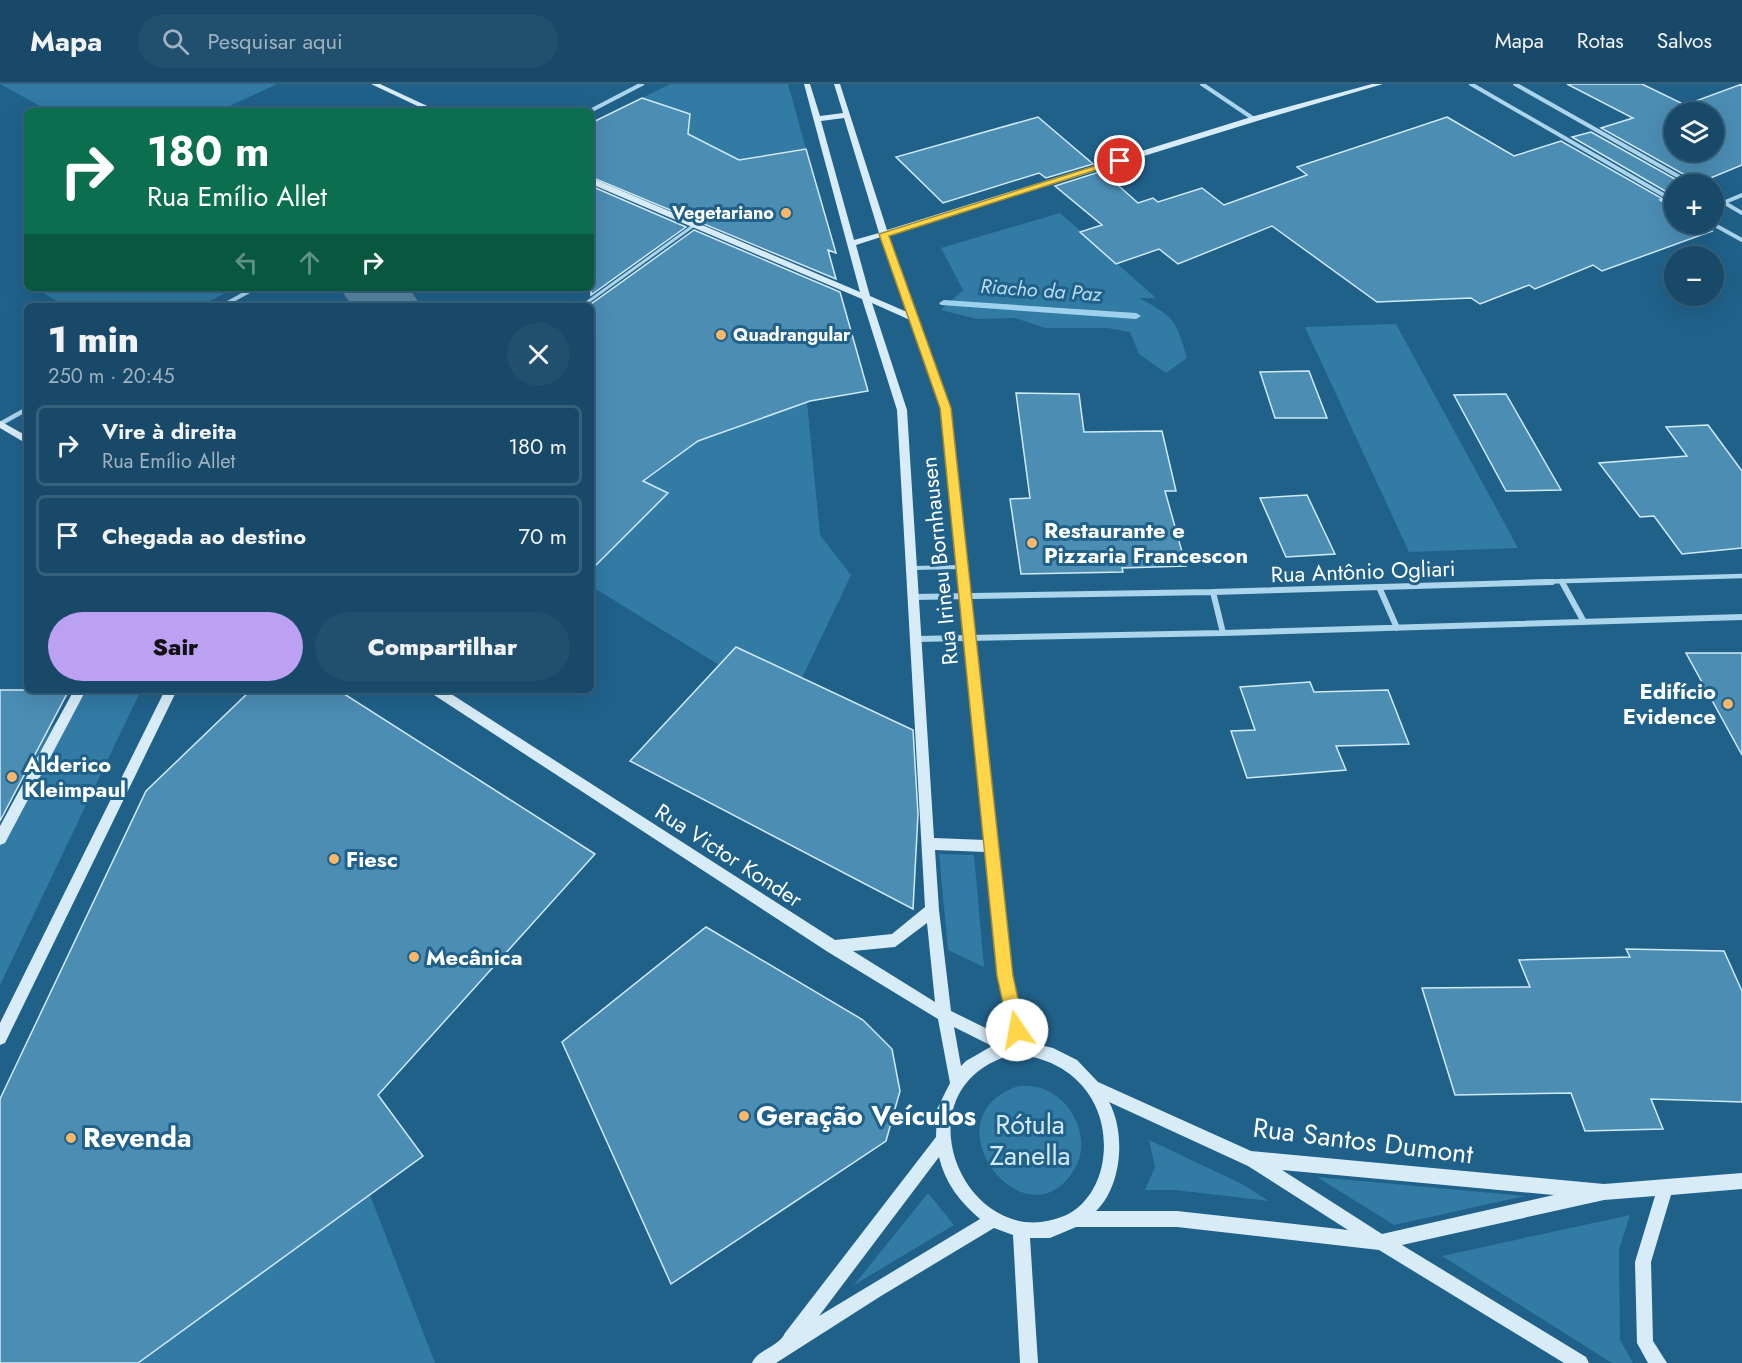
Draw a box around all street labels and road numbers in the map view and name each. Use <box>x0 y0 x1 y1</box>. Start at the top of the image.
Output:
street label: Rua Irineu Bornhausen <box>912 455 966 667</box>
street label: Rua Antônio Ogliari <box>1270 552 1456 590</box>
street label: Rua Victor Konder <box>649 795 809 915</box>
street label: Rua Santos Dumont <box>1251 1108 1476 1173</box>

